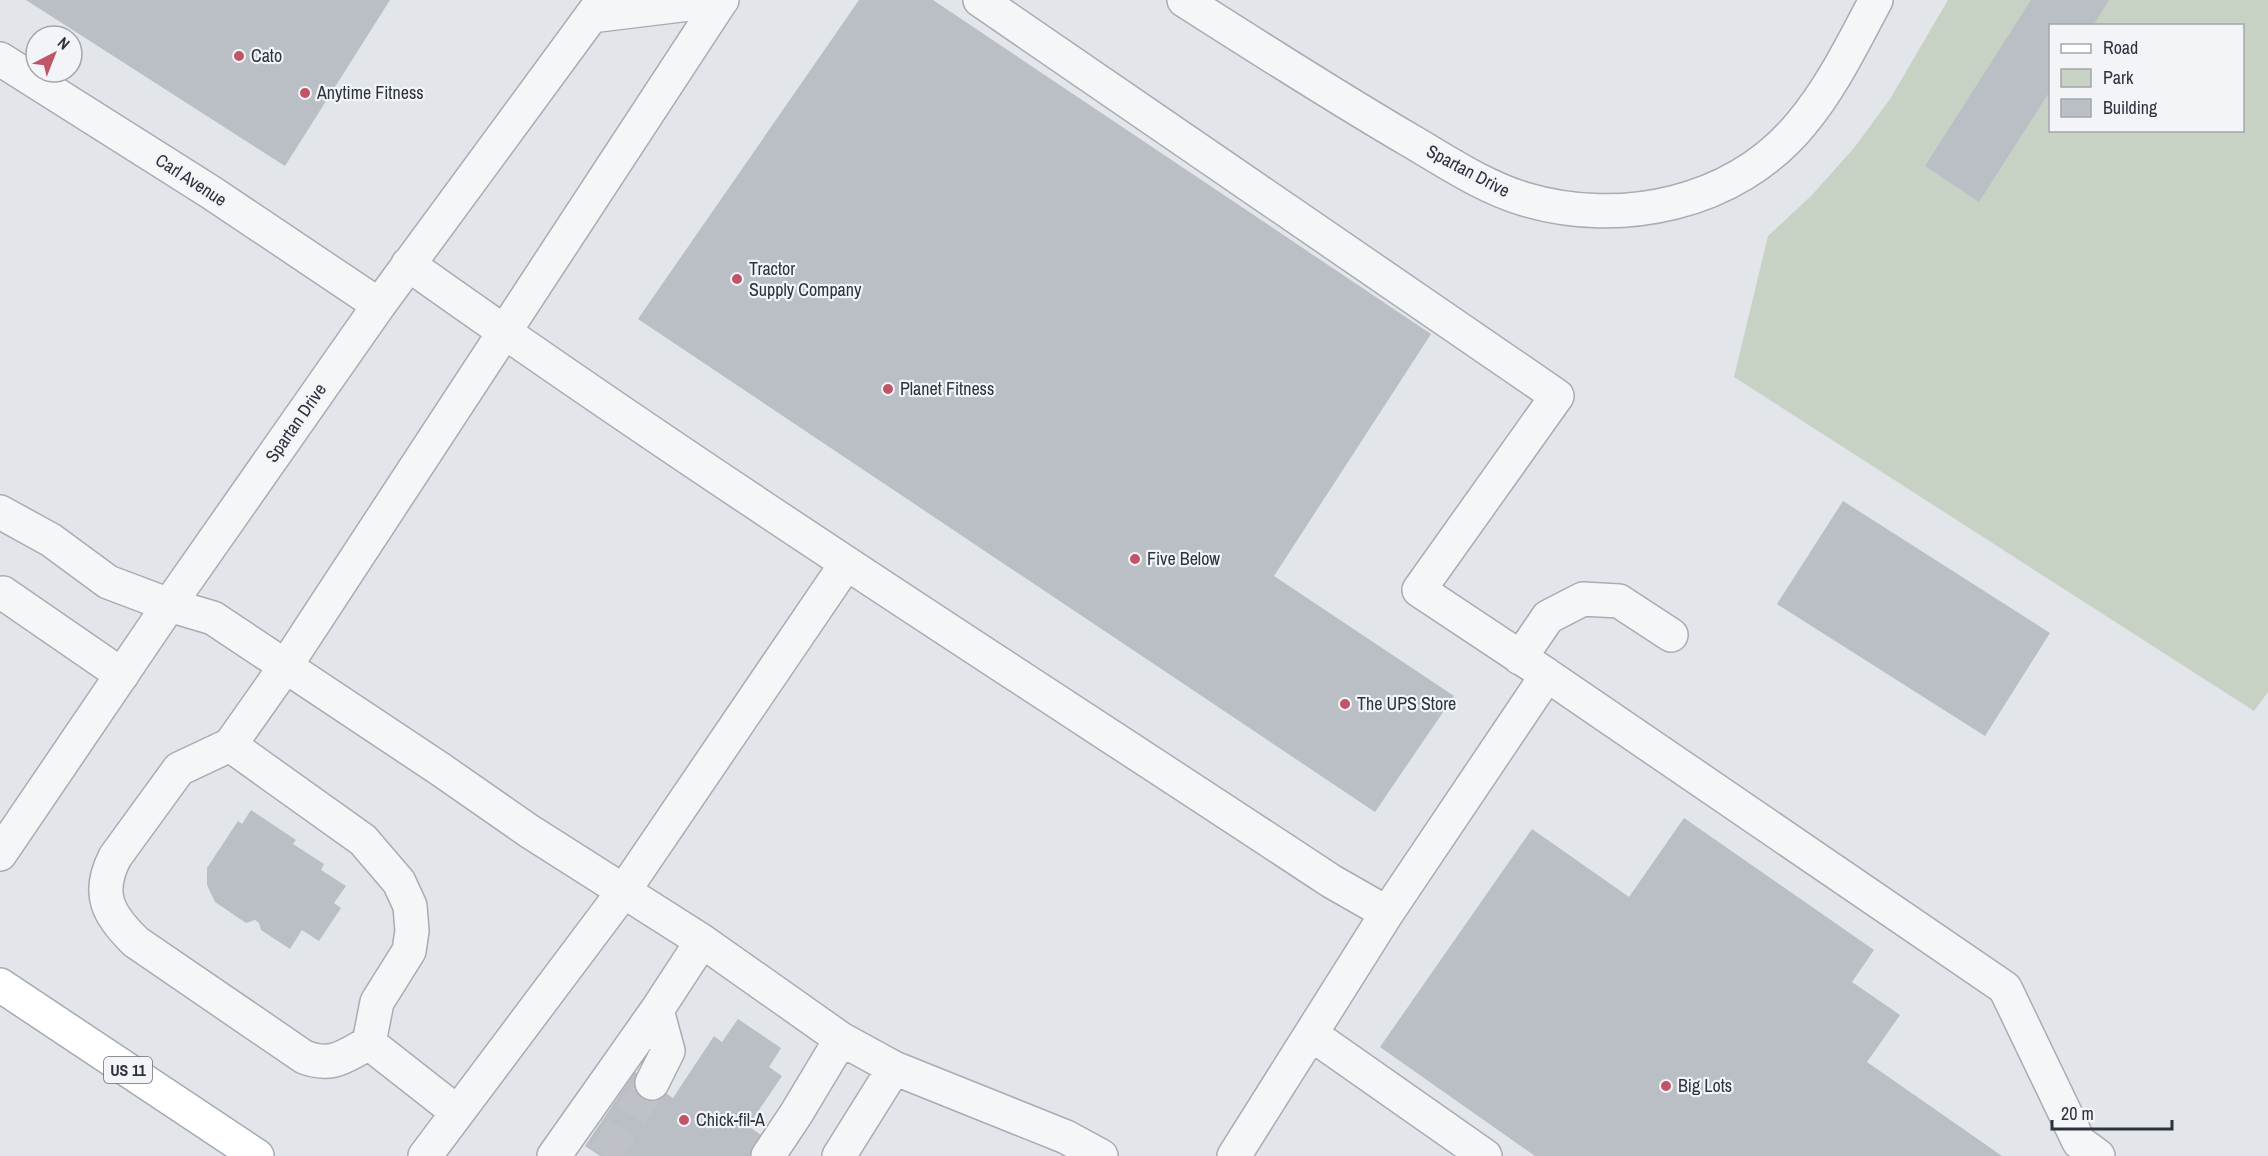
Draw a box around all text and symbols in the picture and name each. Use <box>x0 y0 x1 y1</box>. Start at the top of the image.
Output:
north arrow <box>24 24 84 84</box>
legend <box>2049 24 2244 132</box>
text: N <box>53 32 75 54</box>
text: Road <box>2103 35 2138 60</box>
place label: Cato <box>251 43 282 68</box>
marker: Cato <box>232 49 246 63</box>
text: Park <box>2103 65 2134 90</box>
place label: Anytime Fitness <box>316 80 424 105</box>
marker: Anytime Fitness <box>298 86 312 100</box>
text: Building <box>2103 95 2158 120</box>
street label: Spartan Drive <box>1422 138 1514 203</box>
street label: Carl Avenue <box>151 147 232 212</box>
place label: Tractor Supply Company <box>749 256 862 302</box>
marker: Tractor Supply Company <box>730 272 744 286</box>
place label: Planet Fitness <box>900 376 994 401</box>
street label: Spartan Drive <box>259 378 332 467</box>
marker: Planet Fitness <box>881 382 895 396</box>
place label: Five Below <box>1147 546 1220 571</box>
marker: Five Below <box>1128 552 1142 566</box>
place label: The UPS Store <box>1357 691 1456 716</box>
marker: The UPS Store <box>1338 697 1352 711</box>
road number: US 11 <box>104 1057 152 1083</box>
place label: Big Lots <box>1678 1073 1732 1098</box>
marker: Big Lots <box>1659 1079 1673 1093</box>
scale bar <box>2052 1093 2172 1131</box>
text: 20 m <box>2061 1101 2094 1126</box>
place label: Chick-fil-A <box>696 1107 765 1132</box>
marker: Chick-fil-A <box>677 1113 691 1127</box>

